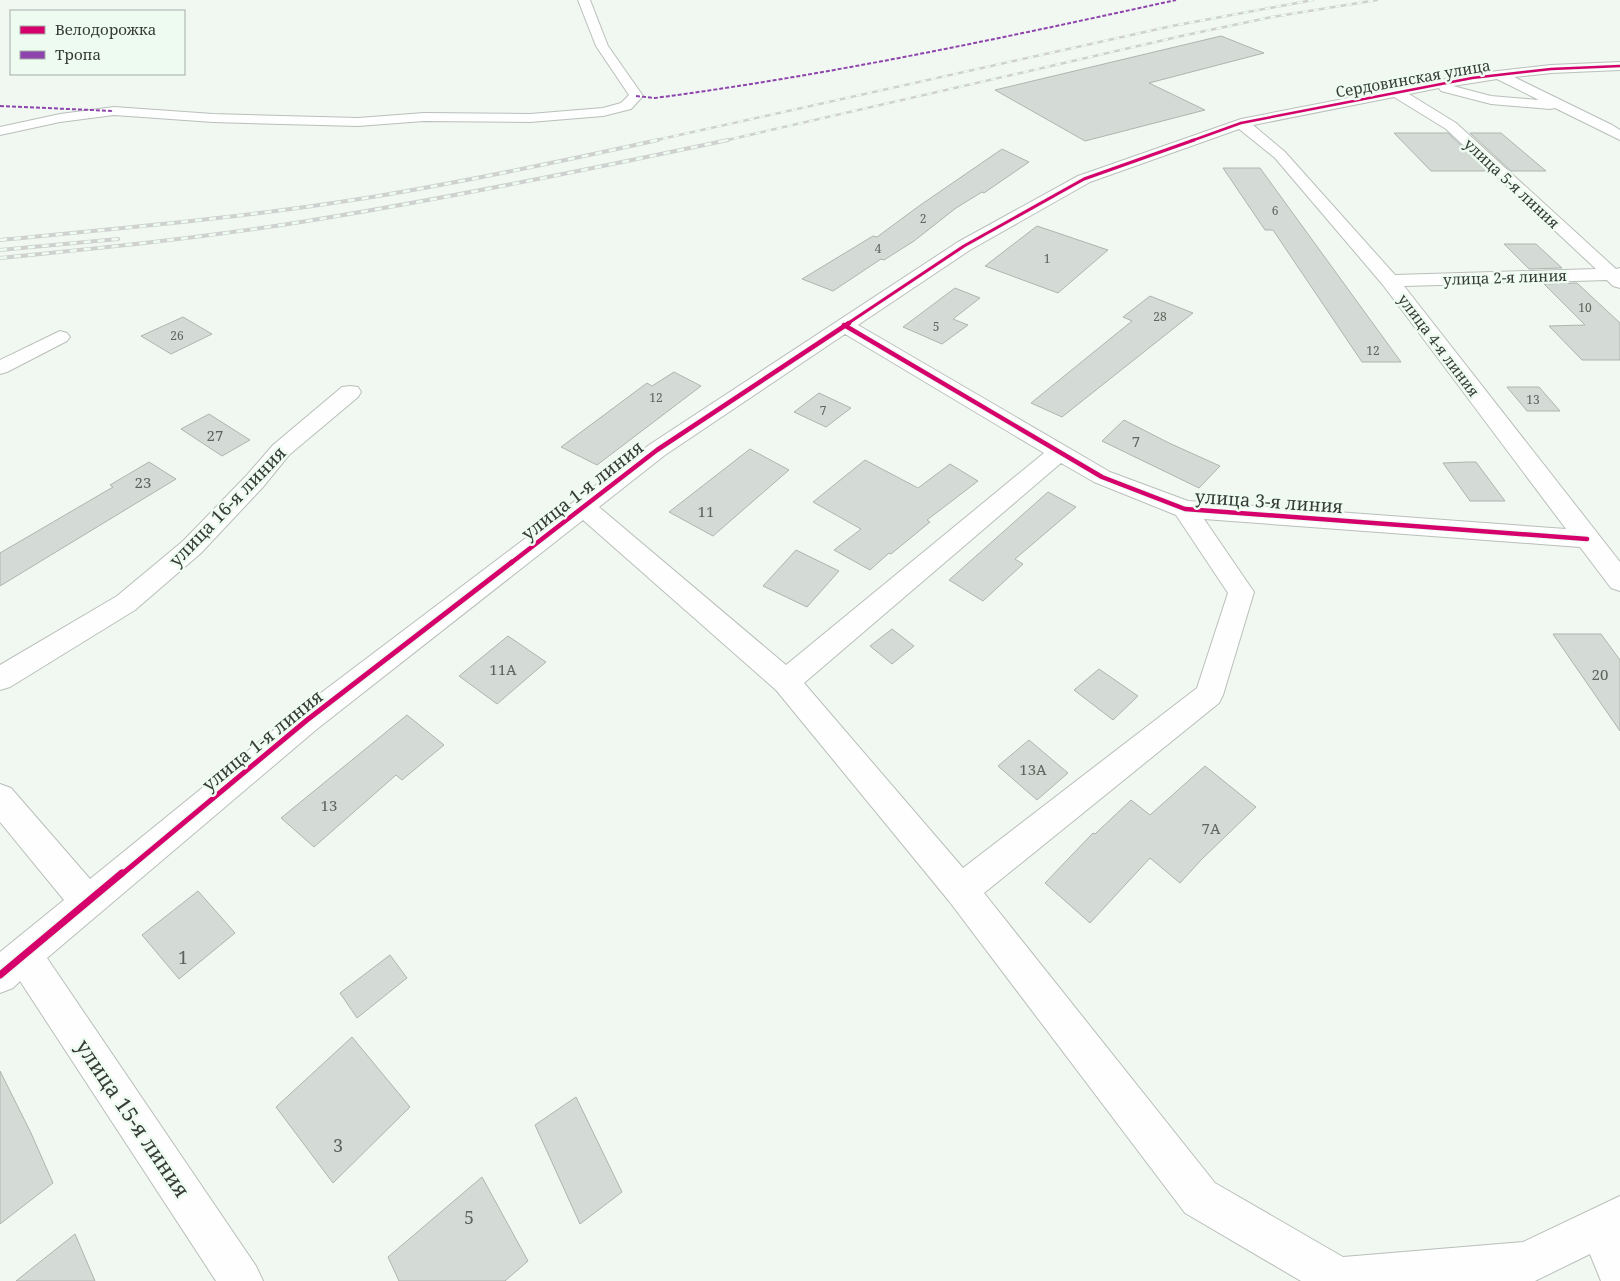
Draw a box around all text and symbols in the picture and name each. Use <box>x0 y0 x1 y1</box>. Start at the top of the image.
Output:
legend <box>10 10 185 75</box>
text: Велодорожка <box>55 19 156 39</box>
text: Тропа <box>55 44 101 64</box>
street label: Сердовинская улица <box>1334 55 1492 101</box>
street label: улица 5-я линия <box>1460 133 1564 233</box>
house number: 6 <box>1272 202 1279 219</box>
house number: 2 <box>920 210 926 227</box>
house number: 4 <box>875 240 882 257</box>
house number: 1 <box>1044 250 1050 267</box>
street label: улица 2-я линия <box>1443 265 1567 289</box>
street label: улица 4-я линия <box>1394 290 1484 400</box>
house number: 10 <box>1578 299 1592 316</box>
house number: 28 <box>1153 308 1167 325</box>
house number: 5 <box>933 318 939 335</box>
house number: 26 <box>170 327 184 344</box>
house number: 12 <box>1366 342 1380 359</box>
house number: 12 <box>649 389 663 406</box>
house number: 13 <box>1526 391 1540 408</box>
house number: 7 <box>820 402 827 419</box>
house number: 27 <box>207 425 223 445</box>
house number: 7 <box>1132 431 1140 451</box>
street label: улица 1-я линия <box>516 435 648 545</box>
street label: улица 16-я линия <box>163 441 291 571</box>
house number: 23 <box>135 472 151 492</box>
street label: улица 3-я линия <box>1194 484 1344 518</box>
house number: 11 <box>698 501 714 521</box>
house number: 11А <box>489 659 517 679</box>
house number: 20 <box>1592 664 1608 684</box>
street label: улица 1-я линия <box>197 684 327 796</box>
house number: 13А <box>1019 759 1047 779</box>
house number: 13 <box>321 795 337 815</box>
house number: 7А <box>1202 818 1221 838</box>
house number: 1 <box>178 945 188 969</box>
street label: улица 15-я линия <box>70 1033 196 1203</box>
house number: 3 <box>333 1133 343 1157</box>
house number: 5 <box>464 1205 474 1229</box>

